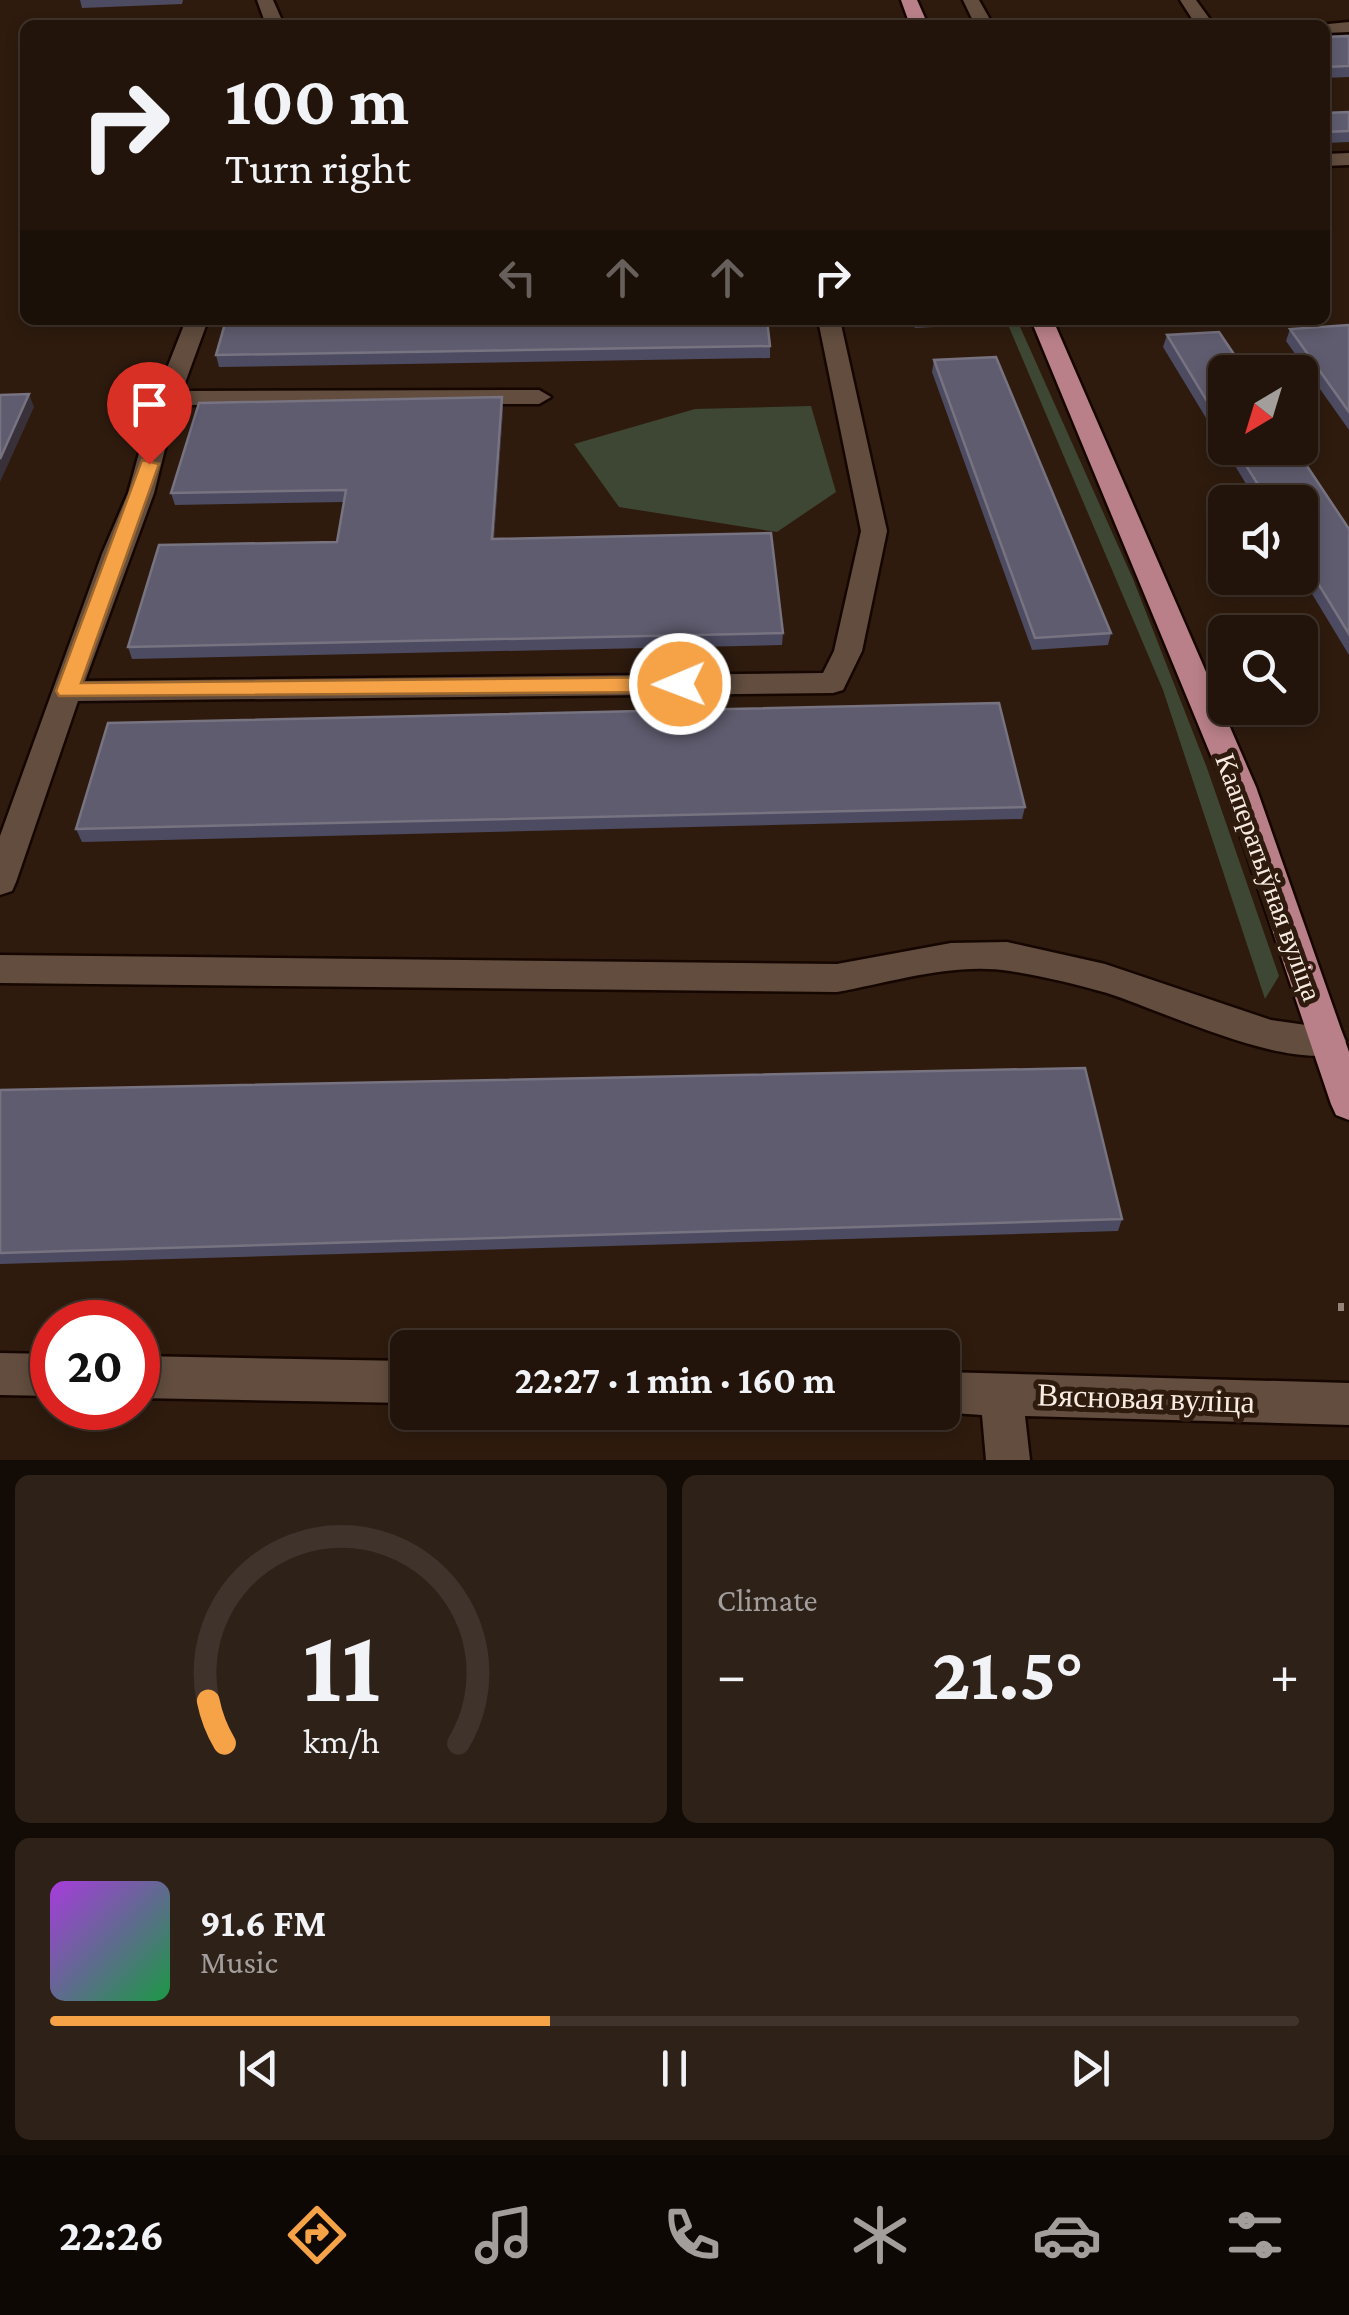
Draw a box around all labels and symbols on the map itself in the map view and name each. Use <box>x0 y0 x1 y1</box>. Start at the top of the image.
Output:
north arrow <box>1208 355 1318 465</box>
pin <box>107 362 192 465</box>
position arrow <box>628 632 732 736</box>
street label: Кааператыўная вуліца <box>1209 749 1328 1005</box>
speed limit sign: 20 <box>30 1300 160 1430</box>
street label: Вясновая вуліца <box>1037 1376 1255 1420</box>

